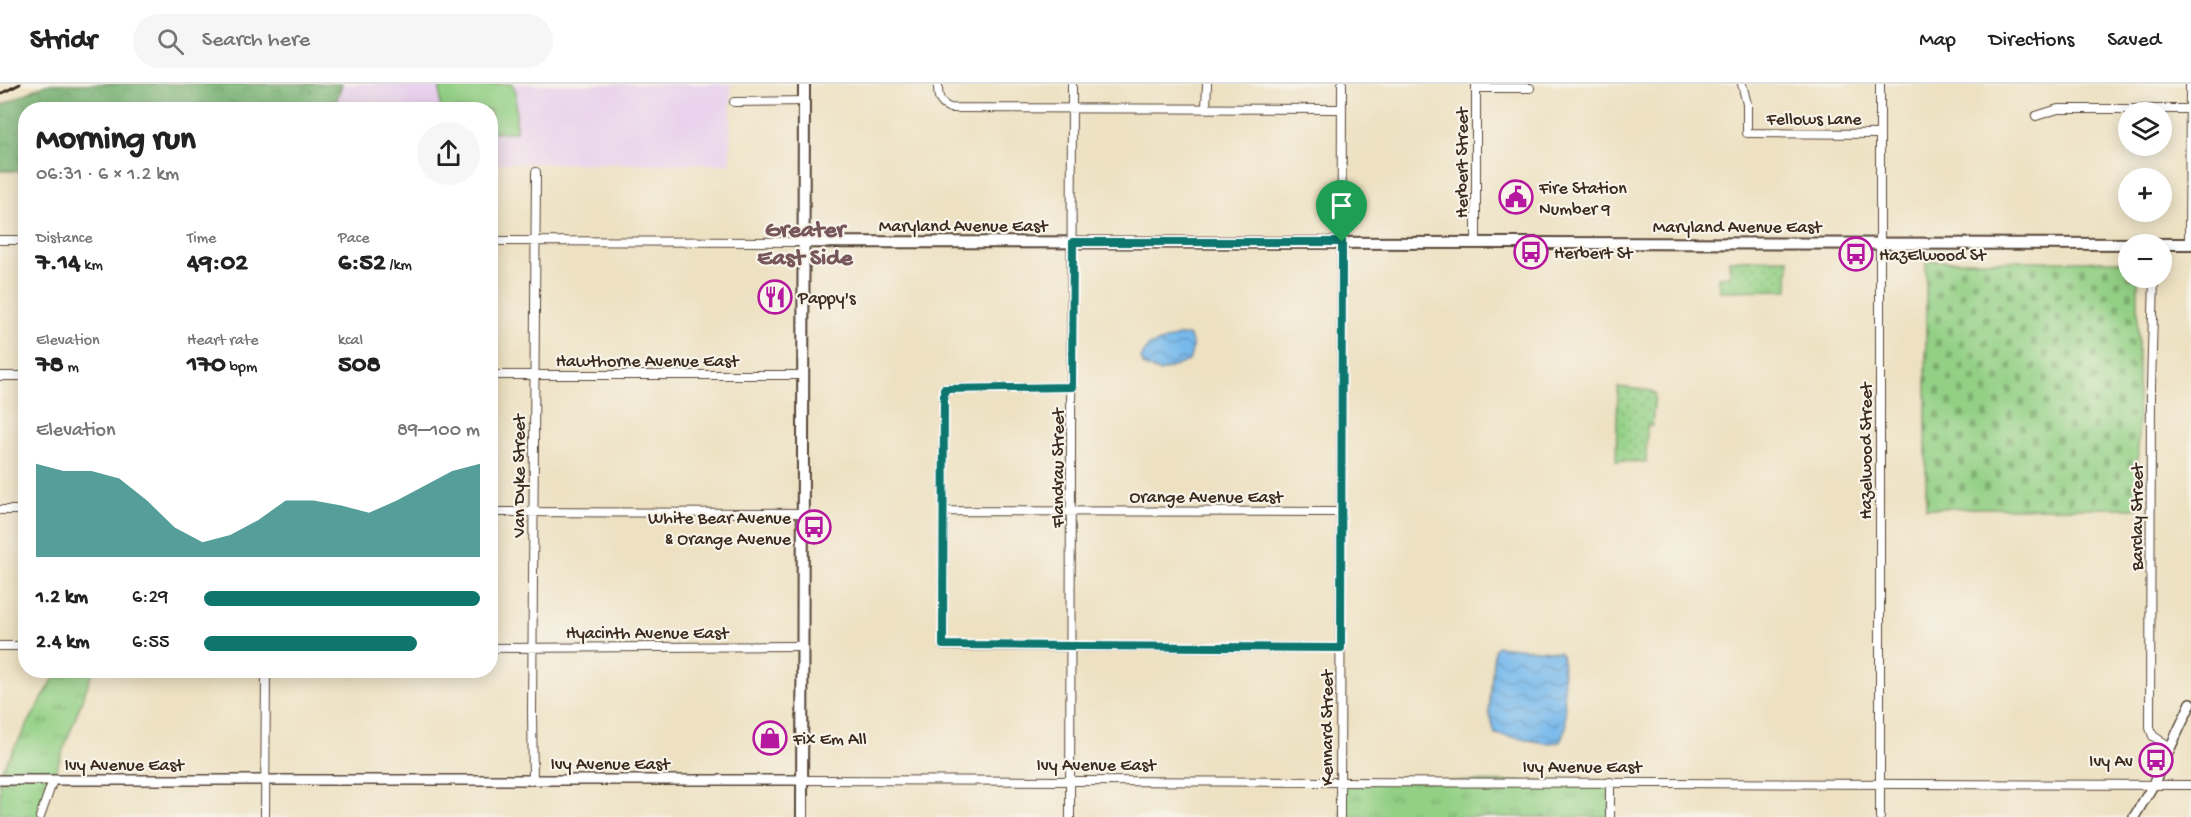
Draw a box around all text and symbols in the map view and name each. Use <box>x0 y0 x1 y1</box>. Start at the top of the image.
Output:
search box <box>133 14 553 68</box>
text: Stridr <box>30 25 97 58</box>
icon: search <box>154 25 187 58</box>
text: Search here <box>202 28 310 54</box>
text: Map <box>1919 29 1956 54</box>
text: Directions <box>1989 29 2074 54</box>
text: Saved <box>2107 29 2161 54</box>
map controls <box>2118 102 2172 288</box>
button: layers <box>2118 102 2172 156</box>
street label: Herbert Street <box>1453 106 1474 218</box>
street label: Fellows Lane <box>1765 110 1862 131</box>
text: Morning run <box>36 122 196 160</box>
button: share <box>417 122 480 185</box>
text: 06:31 · 6 × 1.2 km <box>36 164 179 187</box>
button: + <box>2118 168 2172 222</box>
public building icon: Fire Station Number 9 <box>1498 179 1534 215</box>
place label: Fire Station Number 9 <box>1538 179 1627 221</box>
pin <box>1316 180 1367 242</box>
icon: arrive <box>1325 189 1358 222</box>
district label: Greater East Side <box>757 217 854 274</box>
street label: Maryland Avenue East <box>879 217 1049 238</box>
street label: Maryland Avenue East <box>1653 218 1823 239</box>
text: Distance <box>36 230 93 249</box>
text: Time <box>187 230 216 249</box>
text: Pace <box>338 230 369 249</box>
bus stop icon: Herbert St <box>1513 234 1549 270</box>
button: − <box>2118 234 2172 288</box>
bus stop icon: HazElwood St <box>1838 236 1874 272</box>
place label: Herbert St <box>1554 244 1634 265</box>
place label: HazElwood St <box>1879 246 1987 267</box>
text: 7.14 <box>36 249 80 280</box>
text: 49:02 <box>187 249 248 280</box>
text: 6:52 <box>338 249 386 280</box>
text: km <box>80 257 103 276</box>
text: /km <box>386 257 412 276</box>
restaurant icon: Pappy's <box>757 279 793 315</box>
place label: Pappy's <box>797 289 857 310</box>
text: Elevation <box>36 332 100 351</box>
text: Heart rate <box>187 332 259 351</box>
text: kcal <box>338 332 363 351</box>
text: 78 <box>36 351 64 382</box>
text: 170 <box>187 351 226 382</box>
text: 508 <box>338 351 381 382</box>
street label: Hawthorne Avenue East <box>556 352 740 373</box>
text: m <box>64 359 79 378</box>
text: bpm <box>226 359 257 378</box>
street label: Hazelwood Street <box>1857 381 1878 519</box>
street label: Flandrau Street <box>1049 407 1070 529</box>
street label: Van Dyke Street <box>510 413 531 539</box>
text: Elevation <box>36 420 116 443</box>
text: 89–100 m <box>397 420 480 443</box>
street label: Barclay Street <box>2128 462 2149 571</box>
street label: Orange Avenue East <box>1129 488 1284 509</box>
place label: White Bear Avenue & Orange Avenue <box>648 509 792 551</box>
bus stop icon: White Bear Avenue & Orange Avenue <box>796 509 832 545</box>
text: 1.2 km <box>36 587 88 610</box>
text: 6:29 <box>132 587 168 610</box>
street label: Hyacinth Avenue East <box>566 624 730 645</box>
text: 2.4 km <box>36 632 89 655</box>
text: 6:55 <box>132 632 169 655</box>
street label: Kennard Street <box>1318 669 1339 786</box>
shop icon: Fix Em All <box>752 720 788 756</box>
place label: Fix Em All <box>792 730 867 751</box>
bus stop icon: Ivy Av <box>2138 742 2174 778</box>
place label: Ivy Av <box>2089 752 2133 773</box>
street label: Ivy Avenue East <box>551 755 671 776</box>
street label: Ivy Avenue East <box>65 756 185 777</box>
street label: Ivy Avenue East <box>1037 756 1157 777</box>
street label: Ivy Avenue East <box>1523 758 1643 779</box>

